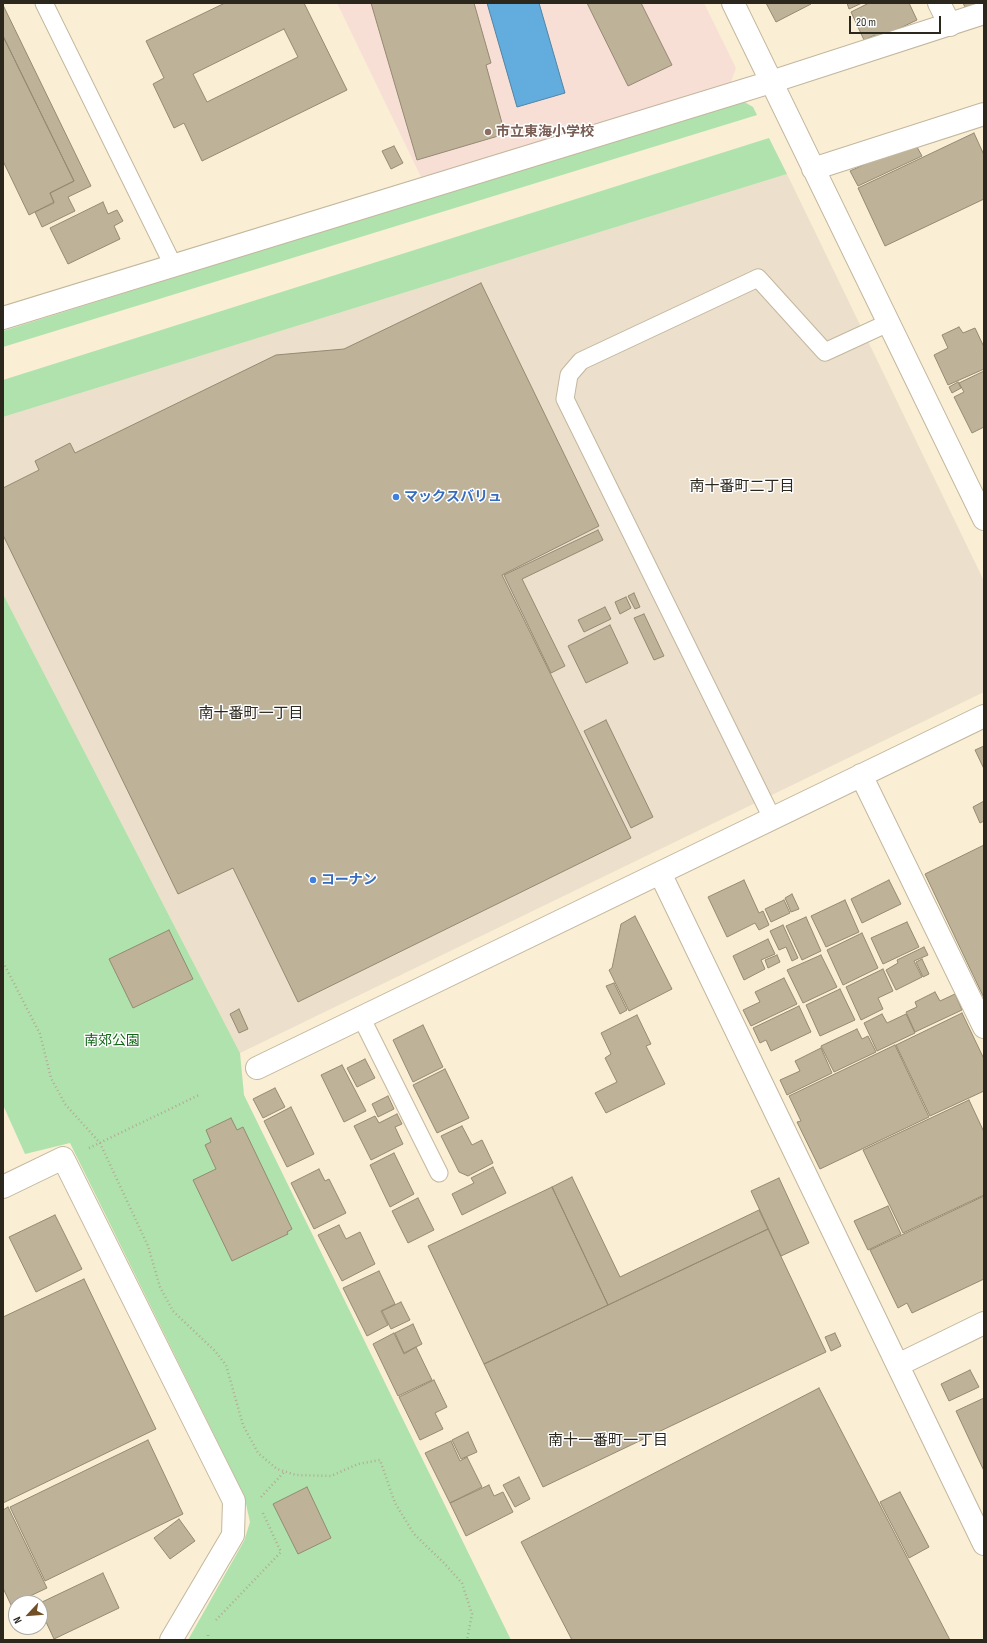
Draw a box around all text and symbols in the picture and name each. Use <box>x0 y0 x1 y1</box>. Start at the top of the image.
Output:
scale bar <box>851 8 943 34</box>
text: 20 m <box>856 15 876 30</box>
place label: 市立東海小学校 <box>496 124 594 140</box>
marker: 市立東海小学校 <box>483 127 493 137</box>
district label: 南十番町二丁目 <box>690 478 794 496</box>
place label: マックスバリュ <box>404 489 502 505</box>
marker: マックスバリュ <box>391 492 401 502</box>
district label: 南十番町一丁目 <box>199 705 303 723</box>
place label: コーナン <box>321 872 377 888</box>
marker: コーナン <box>308 875 318 885</box>
park label: 南郊公園 <box>84 1033 140 1049</box>
district label: 南十一番町一丁目 <box>548 1432 668 1450</box>
north arrow <box>8 1595 48 1635</box>
text: N <box>11 1615 25 1626</box>

